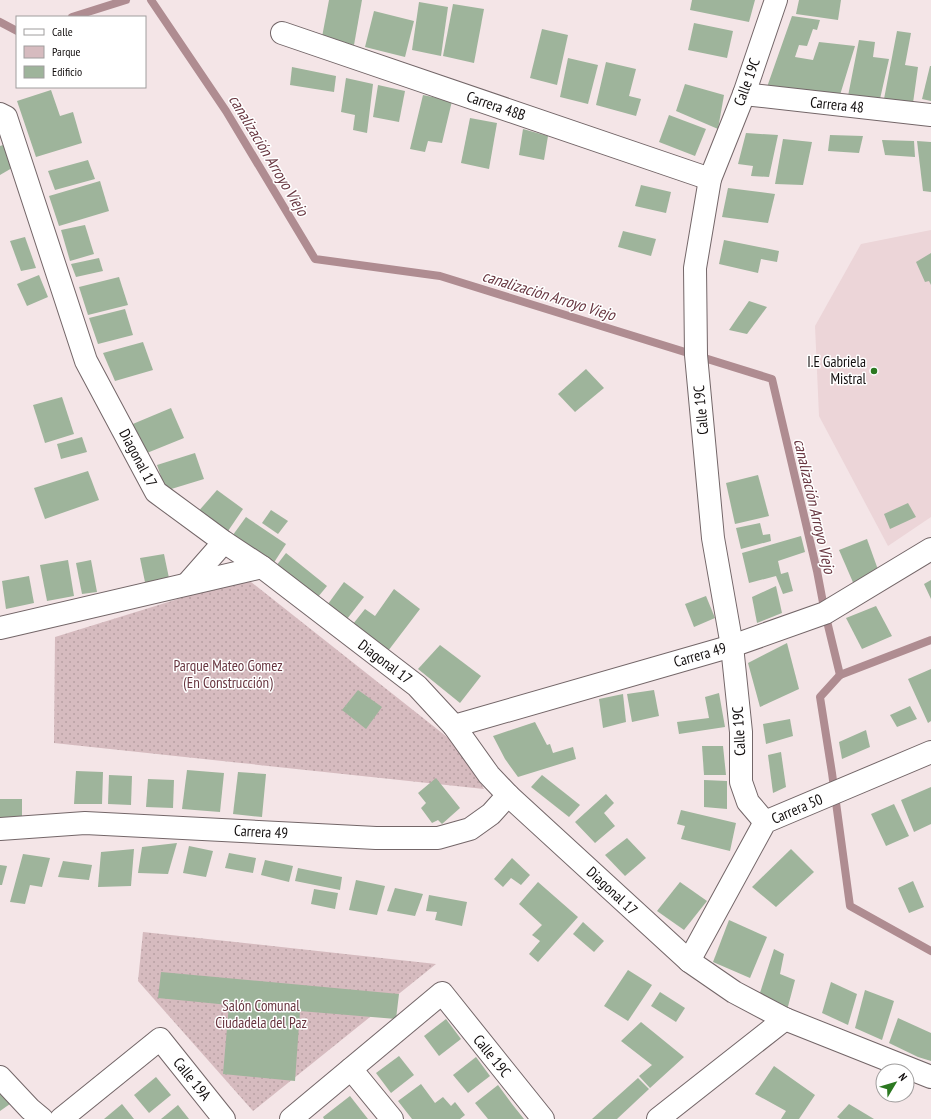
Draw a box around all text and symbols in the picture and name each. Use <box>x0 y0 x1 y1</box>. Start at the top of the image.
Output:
legend <box>16 16 146 88</box>
text: Calle <box>52 24 73 39</box>
text: Parque <box>52 44 81 59</box>
street label: Calle 19C <box>729 55 764 108</box>
text: Edificio <box>52 64 82 79</box>
street label: Carrera 48B <box>464 87 528 124</box>
water label: canalización Arroyo Viejo <box>225 91 314 220</box>
street label: Carrera 48 <box>809 92 865 117</box>
water label: canalización Arroyo Viejo <box>480 265 619 325</box>
place label: I.E Gabriela Mistral <box>807 352 866 388</box>
marker: I.E Gabriela Mistral <box>869 366 879 376</box>
street label: Calle 19C <box>689 384 712 435</box>
street label: Diagonal 17 <box>115 426 162 490</box>
water label: canalización Arroyo Viejo <box>790 437 840 576</box>
street label: Diagonal 17 <box>354 635 416 688</box>
street label: Carrera 49 <box>671 638 728 671</box>
park label: Parque Mateo Gomez (En Construcción) <box>173 656 283 692</box>
street label: Calle 19C <box>728 706 749 756</box>
street label: Carrera 50 <box>768 789 826 828</box>
street label: Carrera 49 <box>234 821 288 842</box>
street label: Diagonal 17 <box>583 862 642 919</box>
park label: Salón Comunal Ciudadela del Paz <box>215 996 307 1032</box>
street label: Calle 19C <box>469 1031 515 1081</box>
street label: Calle 19A <box>169 1053 216 1105</box>
north arrow <box>875 1063 915 1103</box>
text: N <box>896 1070 910 1084</box>

